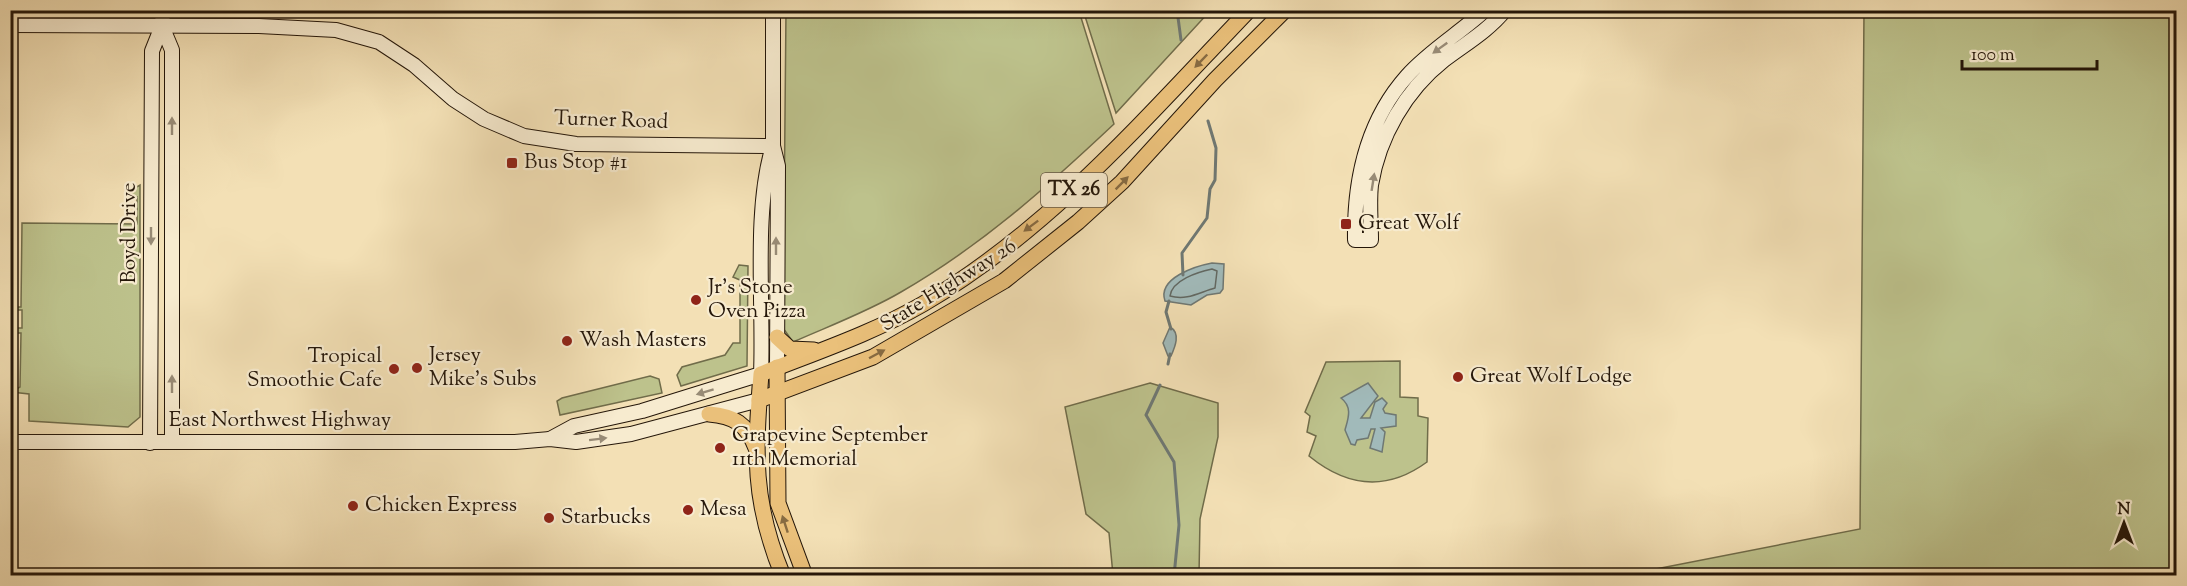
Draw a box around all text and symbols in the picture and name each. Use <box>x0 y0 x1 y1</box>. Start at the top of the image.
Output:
scale bar <box>1962 33 2097 71</box>
one-way arrow <box>1433 41 1448 53</box>
text: 100 m <box>1971 43 2015 69</box>
one-way arrow <box>1194 53 1208 67</box>
street label: Turner Road <box>553 104 669 138</box>
one-way arrow <box>167 116 177 135</box>
place label: Bus Stop #1 <box>524 148 628 178</box>
marker: Bus Stop #1 <box>505 156 519 170</box>
one-way arrow <box>1368 172 1377 191</box>
road number: TX 26 <box>1041 173 1107 207</box>
one-way arrow <box>1114 176 1128 190</box>
street label: Boyd Drive <box>115 182 145 284</box>
place label: Great Wolf <box>1358 209 1461 239</box>
marker: Great Wolf <box>1339 217 1353 231</box>
one-way arrow <box>1024 220 1040 232</box>
one-way arrow <box>146 227 156 246</box>
street label: State Highway 26 <box>875 232 1023 340</box>
one-way arrow <box>771 237 781 256</box>
place label: Jr's Stone Oven Pizza <box>707 273 806 327</box>
marker: Jr's Stone Oven Pizza <box>689 293 703 307</box>
place label: Wash Masters <box>579 326 706 356</box>
marker: Wash Masters <box>560 334 574 348</box>
place label: Jersey Mike's Subs <box>428 341 537 395</box>
place label: Tropical Smoothie Cafe <box>247 342 382 396</box>
one-way arrow <box>869 349 886 359</box>
marker: Jersey Mike's Subs <box>410 361 424 375</box>
marker: Tropical Smoothie Cafe <box>387 362 401 376</box>
place label: Great Wolf Lodge <box>1470 362 1632 392</box>
marker: Great Wolf Lodge <box>1451 370 1465 384</box>
one-way arrow <box>167 374 177 393</box>
one-way arrow <box>696 388 714 397</box>
street label: East Northwest Highway <box>169 406 392 436</box>
place label: Grapevine September 11th Memorial <box>732 421 928 475</box>
one-way arrow <box>589 434 608 443</box>
marker: Grapevine September 11th Memorial <box>713 441 727 455</box>
place label: Chicken Express <box>365 491 517 521</box>
north arrow <box>2094 493 2154 553</box>
place label: Mesa <box>700 495 747 525</box>
marker: Chicken Express <box>346 499 360 513</box>
text: N <box>2118 499 2131 522</box>
place label: Starbucks <box>561 503 650 533</box>
marker: Mesa <box>681 503 695 517</box>
marker: Starbucks <box>542 511 556 525</box>
one-way arrow <box>779 515 789 533</box>

